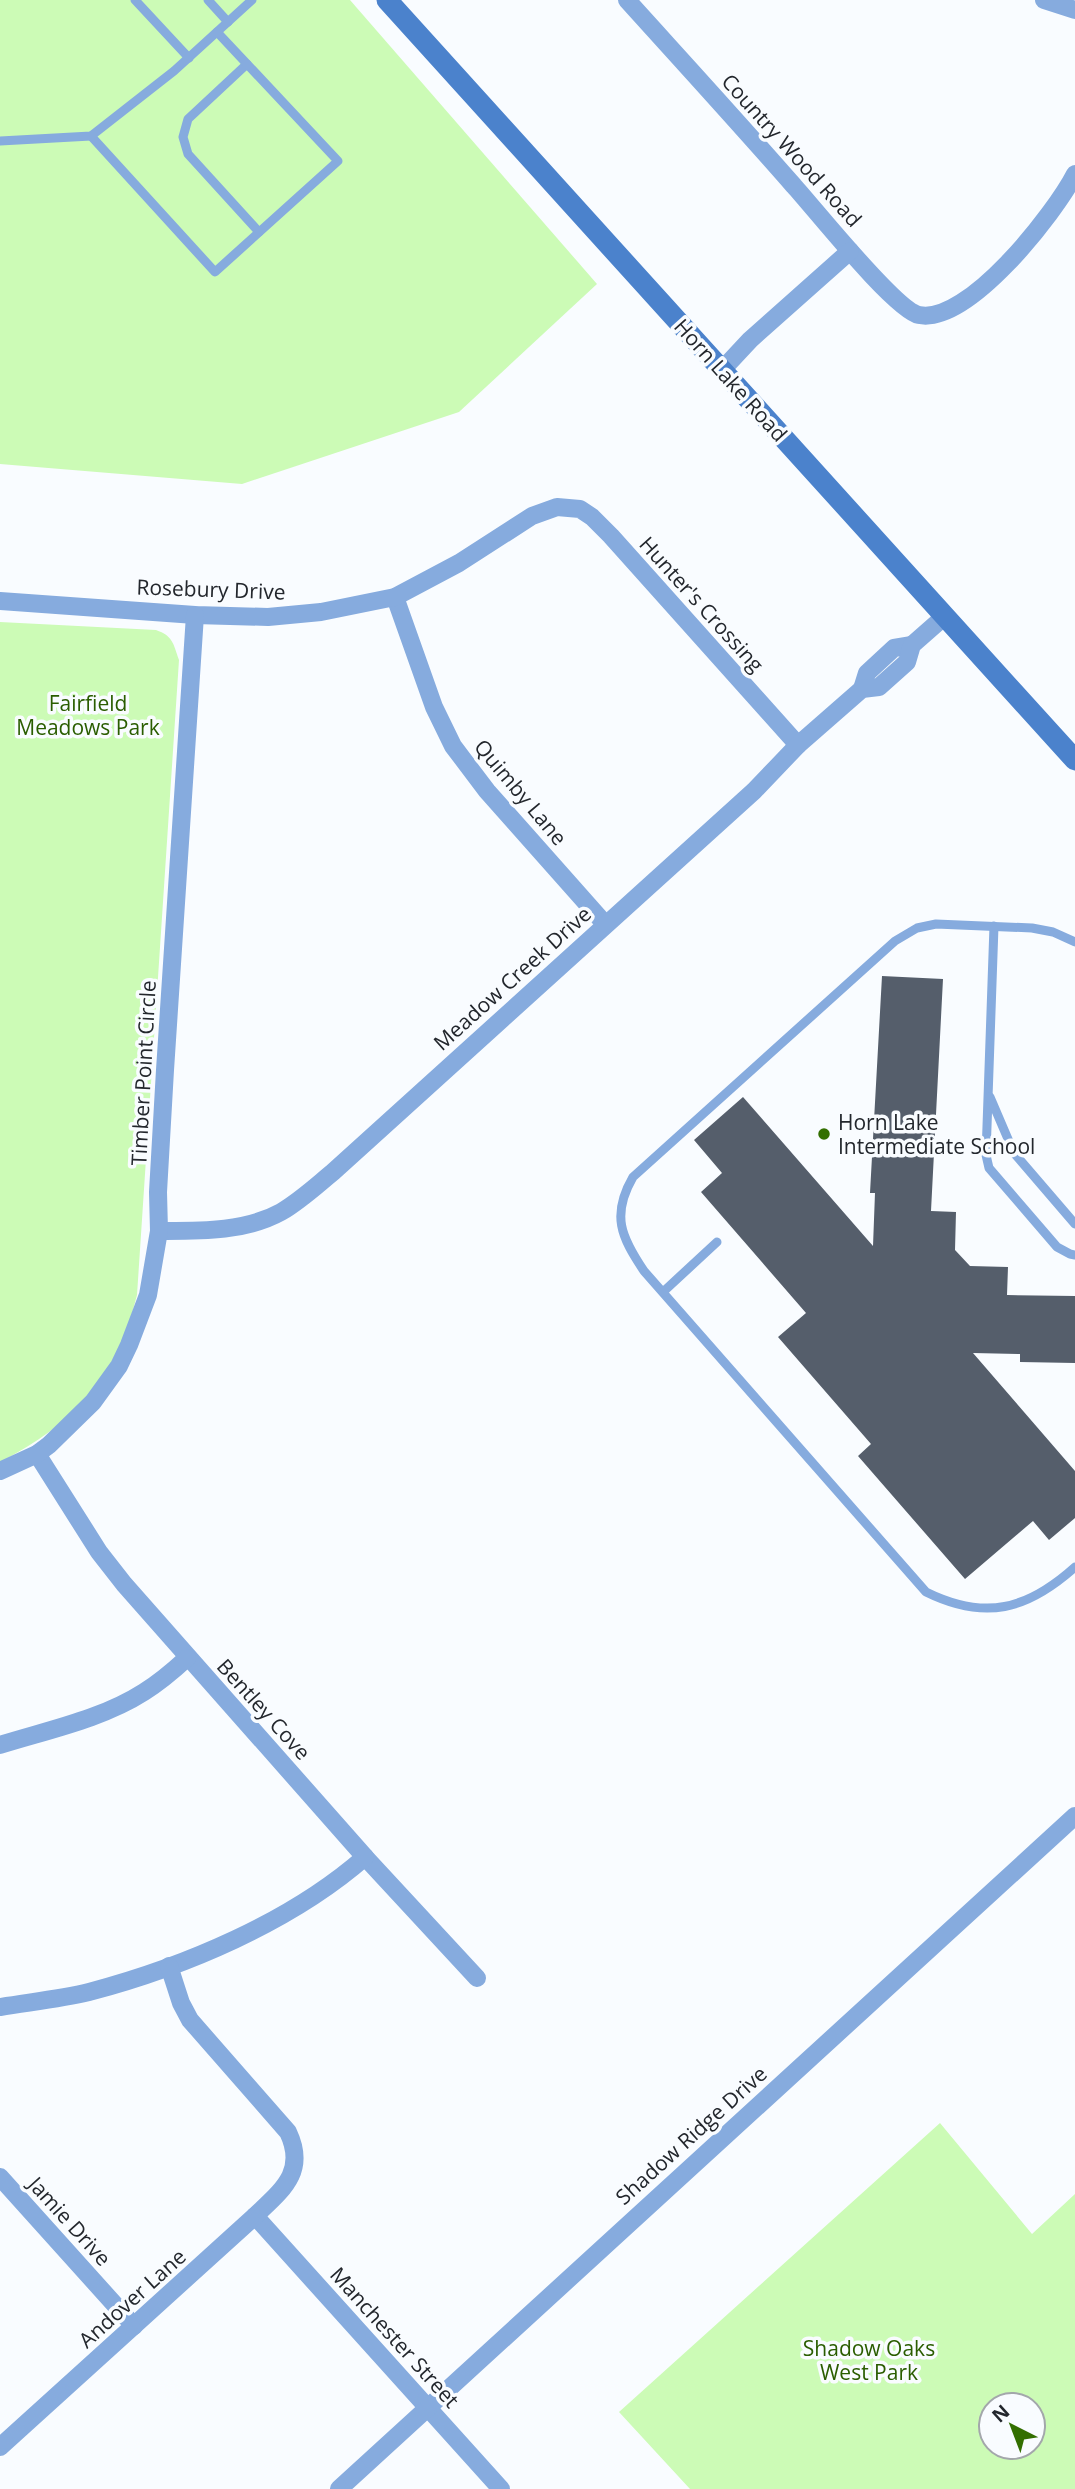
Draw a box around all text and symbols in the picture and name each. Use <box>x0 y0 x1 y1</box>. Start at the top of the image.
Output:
street label: Country Wood Road <box>716 68 868 232</box>
street label: Horn Lake Road <box>668 313 794 447</box>
street label: Hunter's Crossing <box>634 530 770 678</box>
street label: Rosebury Drive <box>136 572 286 606</box>
park label: Fairfield Meadows Park <box>16 689 160 741</box>
street label: Quimby Lane <box>468 733 574 851</box>
street label: Meadow Creek Drive <box>427 900 597 1056</box>
street label: Timber Point Circle <box>124 980 162 1166</box>
place label: Horn Lake Intermediate School <box>838 1108 1035 1160</box>
marker: Horn Lake Intermediate School <box>816 1126 832 1142</box>
street label: Bentley Cove <box>211 1652 317 1766</box>
street label: Shadow Ridge Drive <box>609 2060 773 2210</box>
street label: Jamie Drive <box>21 2169 117 2272</box>
street label: Andover Lane <box>72 2242 192 2354</box>
street label: Manchester Street <box>324 2261 466 2413</box>
park label: Shadow Oaks West Park <box>803 2334 935 2386</box>
north arrow <box>977 2391 1047 2461</box>
text: N <box>986 2399 1015 2428</box>

